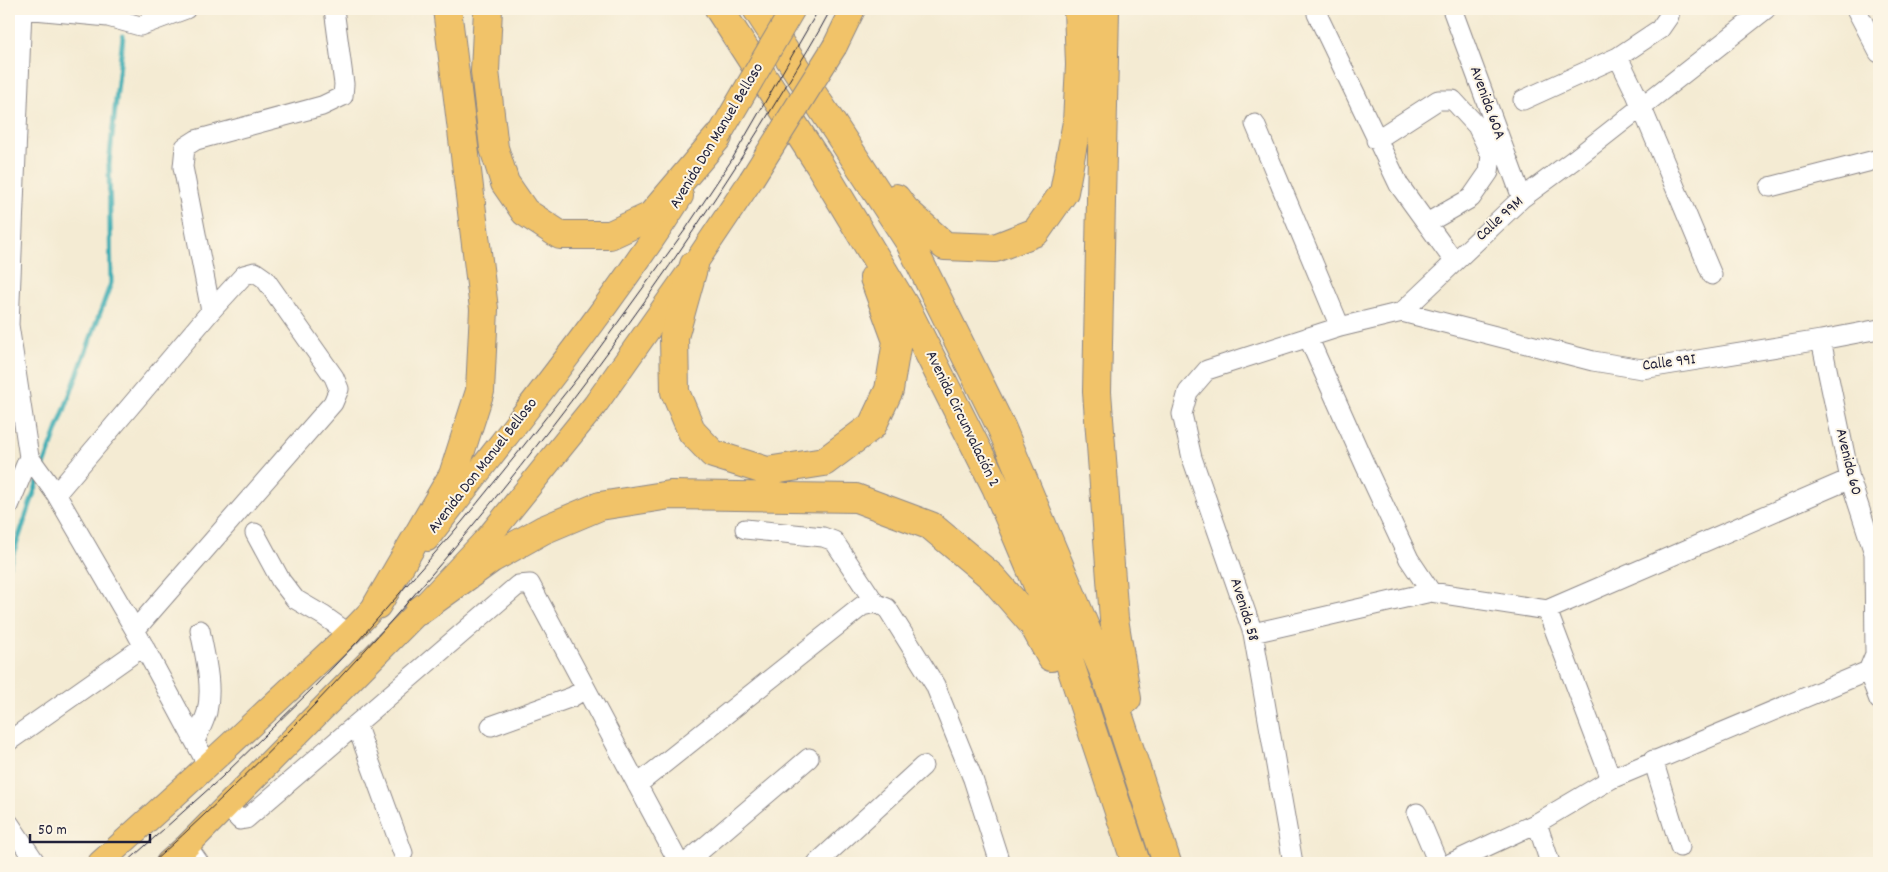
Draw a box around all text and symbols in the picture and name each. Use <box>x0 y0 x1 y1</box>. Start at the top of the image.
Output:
street label: Avenida Don Manuel Belloso <box>664 59 770 213</box>
street label: Avenida 60A <box>1463 63 1511 143</box>
street label: Calle 99M <box>1471 191 1529 247</box>
street label: Avenida Circunvalación 2 <box>919 347 1005 491</box>
street label: Calle 99I <box>1641 348 1697 378</box>
street label: Avenida Don Manuel Belloso <box>423 393 543 539</box>
street label: Avenida 60 <box>1829 426 1867 498</box>
street label: Avenida 58 <box>1223 575 1265 645</box>
scale bar <box>30 812 150 844</box>
text: 50 m <box>38 820 67 842</box>

